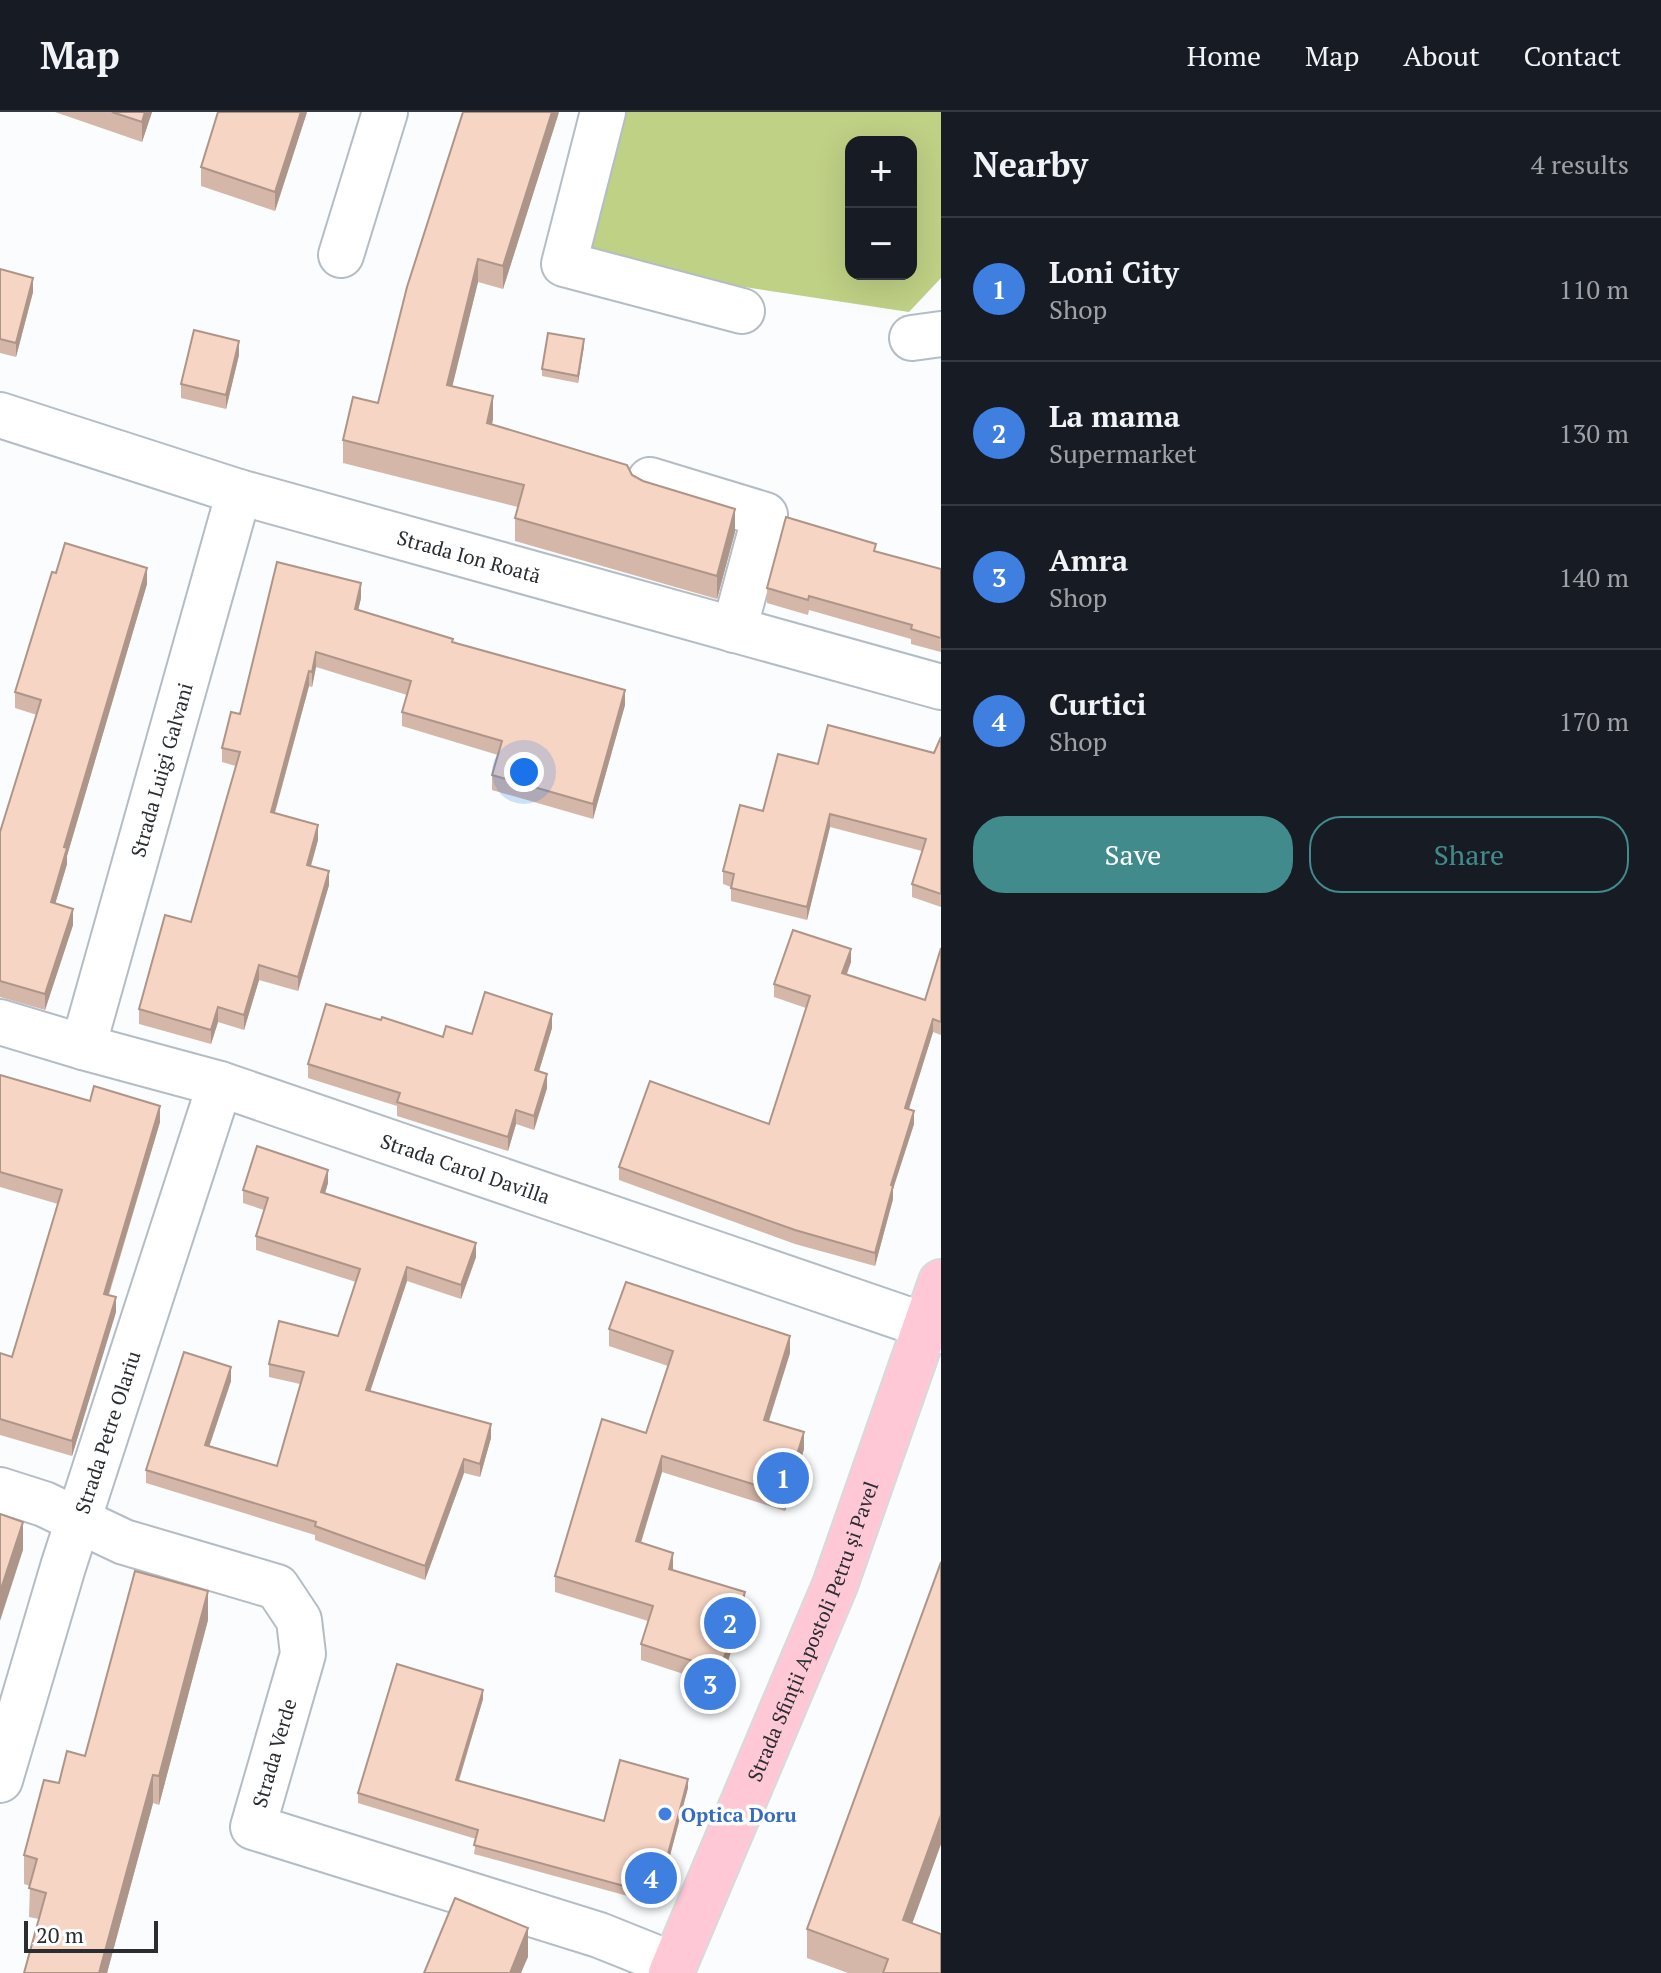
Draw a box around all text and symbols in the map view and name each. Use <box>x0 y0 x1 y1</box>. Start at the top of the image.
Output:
text: Map <box>40 30 120 80</box>
text: Home <box>1187 37 1261 74</box>
text: Map <box>1305 37 1359 74</box>
text: About <box>1403 37 1480 74</box>
text: Contact <box>1524 37 1621 74</box>
map controls <box>845 136 917 280</box>
button: + <box>845 136 917 208</box>
text: Nearby <box>973 142 1088 187</box>
text: 4 results <box>1531 147 1629 181</box>
button: − <box>845 208 917 280</box>
text: Loni City <box>1049 252 1179 292</box>
text: 1 <box>992 272 1006 306</box>
text: 110 m <box>1559 272 1629 306</box>
text: Shop <box>1049 292 1107 326</box>
text: La mama <box>1049 396 1180 436</box>
text: 2 <box>992 416 1006 450</box>
text: 130 m <box>1559 416 1629 450</box>
text: Supermarket <box>1049 436 1197 470</box>
street label: Strada Ion Roată <box>394 523 544 589</box>
text: Amra <box>1049 540 1128 580</box>
text: 3 <box>992 560 1006 594</box>
text: 140 m <box>1559 560 1629 594</box>
text: Shop <box>1049 580 1107 614</box>
street label: Strada Luigi Galvani <box>124 679 198 860</box>
text: Curtici <box>1049 684 1147 724</box>
text: 4 <box>992 704 1006 738</box>
text: 170 m <box>1559 704 1629 738</box>
text: Shop <box>1049 724 1107 758</box>
your location <box>504 752 544 792</box>
button: Save <box>973 816 1293 893</box>
button: Share <box>1309 816 1629 893</box>
street label: Strada Carol Davilla <box>377 1127 554 1210</box>
street label: Strada Petre Olariu <box>68 1347 146 1517</box>
pin: 1 <box>757 1448 809 1508</box>
street label: Strada Sfinții Apostoli Petru și Pavel <box>740 1477 884 1785</box>
pin: 2 <box>704 1593 756 1653</box>
pin: 3 <box>684 1654 736 1714</box>
street label: Strada Verde <box>246 1695 302 1811</box>
place label: Optica Doru <box>681 1801 797 1828</box>
marker: Optica Doru <box>656 1805 674 1823</box>
pin: 4 <box>625 1848 677 1908</box>
scale bar <box>24 1917 158 1953</box>
text: 20 m <box>36 1920 84 1949</box>

